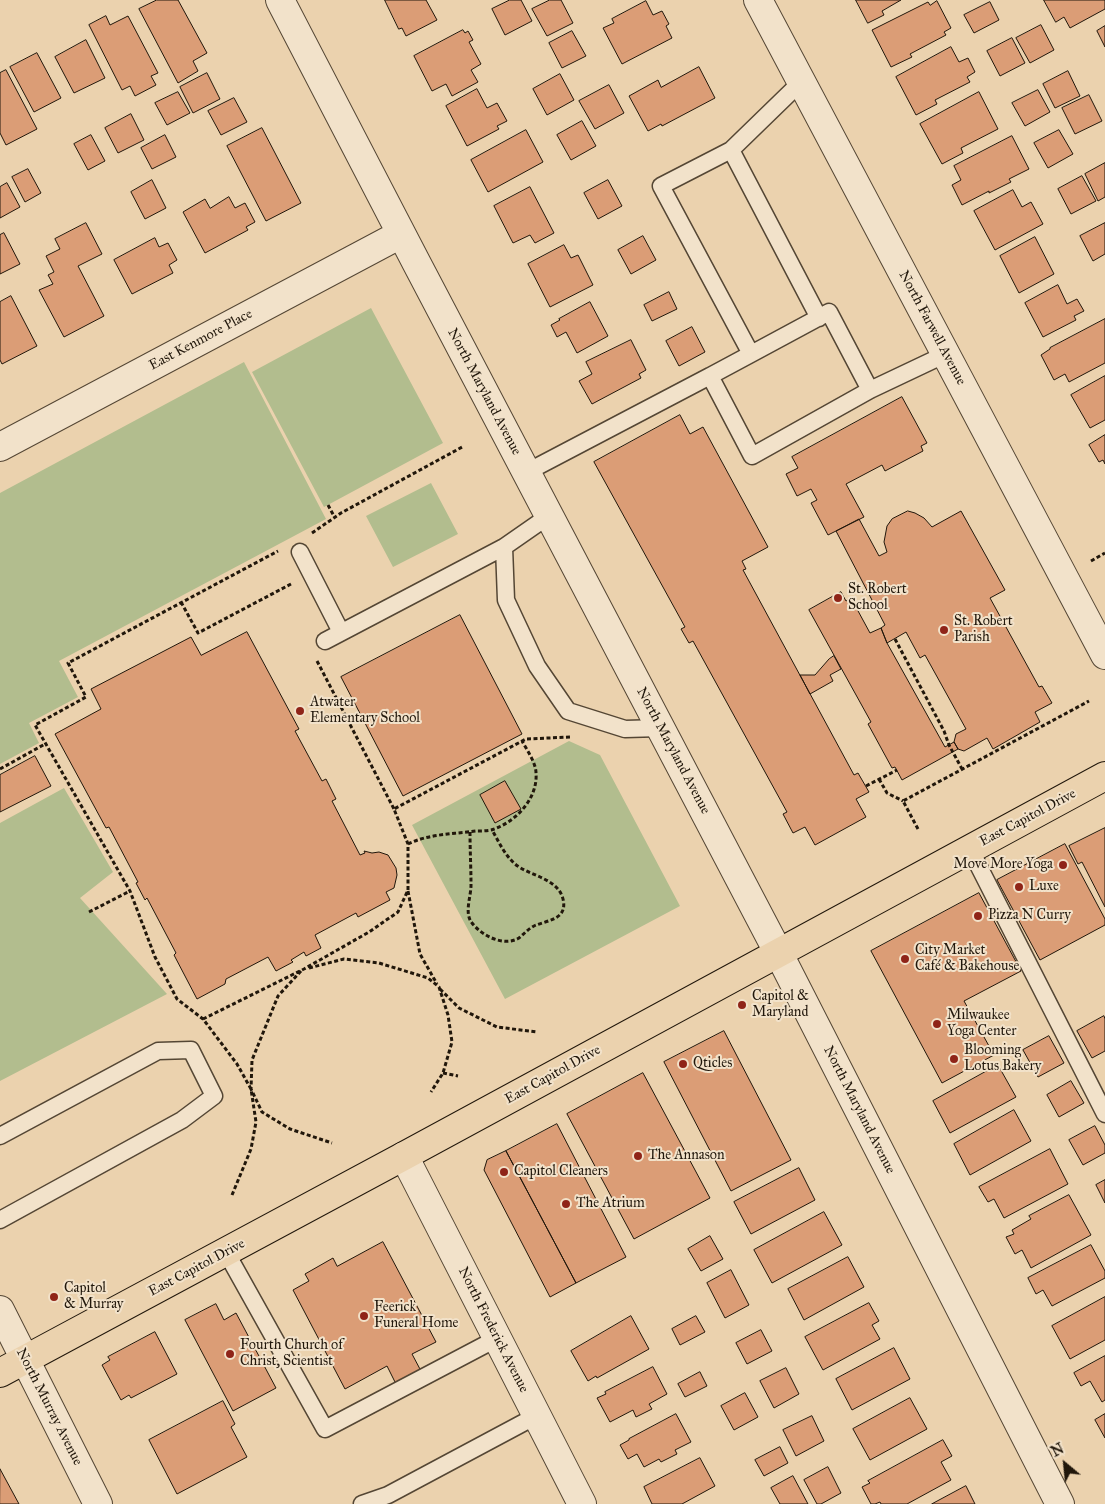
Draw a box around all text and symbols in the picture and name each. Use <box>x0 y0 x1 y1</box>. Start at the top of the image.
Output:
street label: North Farwell Avenue <box>895 268 969 388</box>
street label: East Kenmore Place <box>147 306 255 374</box>
street label: North Maryland Avenue <box>443 326 525 458</box>
place label: St. Robert School <box>848 582 907 614</box>
marker: St. Robert School <box>832 592 844 604</box>
place label: St. Robert Parish <box>954 614 1013 646</box>
marker: St. Robert Parish <box>938 624 950 636</box>
street label: North Maryland Avenue <box>632 685 714 817</box>
place label: Atwater Elementary School <box>310 695 420 728</box>
marker: Atwater Elementary School <box>294 705 306 717</box>
street label: East Capitol Drive <box>977 786 1079 850</box>
place label: Move More Yoga <box>953 857 1053 873</box>
marker: Move More Yoga <box>1057 859 1069 871</box>
place label: Luxe <box>1029 879 1059 895</box>
marker: Luxe <box>1013 881 1025 893</box>
place label: Pizza N Curry <box>988 908 1071 924</box>
marker: Pizza N Curry <box>972 910 984 922</box>
place label: City Market Café & Bakehouse <box>915 943 1019 976</box>
marker: City Market Café & Bakehouse <box>899 953 911 965</box>
place label: Capitol & Maryland <box>752 989 809 1022</box>
marker: Capitol & Maryland <box>736 999 748 1011</box>
place label: Milwaukee Yoga Center <box>947 1008 1016 1040</box>
marker: Milwaukee Yoga Center <box>931 1018 943 1030</box>
street label: East Capitol Drive <box>502 1042 604 1108</box>
street label: North Maryland Avenue <box>819 1043 899 1177</box>
place label: Blooming Lotus Bakery <box>964 1043 1041 1076</box>
marker: Blooming Lotus Bakery <box>948 1053 960 1065</box>
place label: Qticles <box>693 1056 732 1072</box>
marker: Qticles <box>677 1058 689 1070</box>
place label: The Annason <box>648 1148 725 1164</box>
marker: The Annason <box>632 1150 644 1162</box>
place label: Capitol Cleaners <box>514 1164 608 1180</box>
marker: Capitol Cleaners <box>498 1166 510 1178</box>
place label: The Atrium <box>576 1196 645 1212</box>
marker: The Atrium <box>560 1198 572 1210</box>
street label: East Capitol Drive <box>146 1236 248 1300</box>
street label: North Frederick Avenue <box>454 1264 532 1396</box>
place label: Capitol & Murray <box>64 1281 123 1314</box>
marker: Capitol & Murray <box>48 1291 60 1303</box>
place label: Feerick Funeral Home <box>374 1300 458 1332</box>
marker: Feerick Funeral Home <box>358 1310 370 1322</box>
place label: Fourth Church of Christ, Scientist <box>240 1338 343 1370</box>
street label: North Murray Avenue <box>12 1346 86 1468</box>
marker: Fourth Church of Christ, Scientist <box>224 1348 236 1360</box>
north arrow <box>1040 1439 1090 1489</box>
text: N <box>1048 1440 1067 1461</box>

